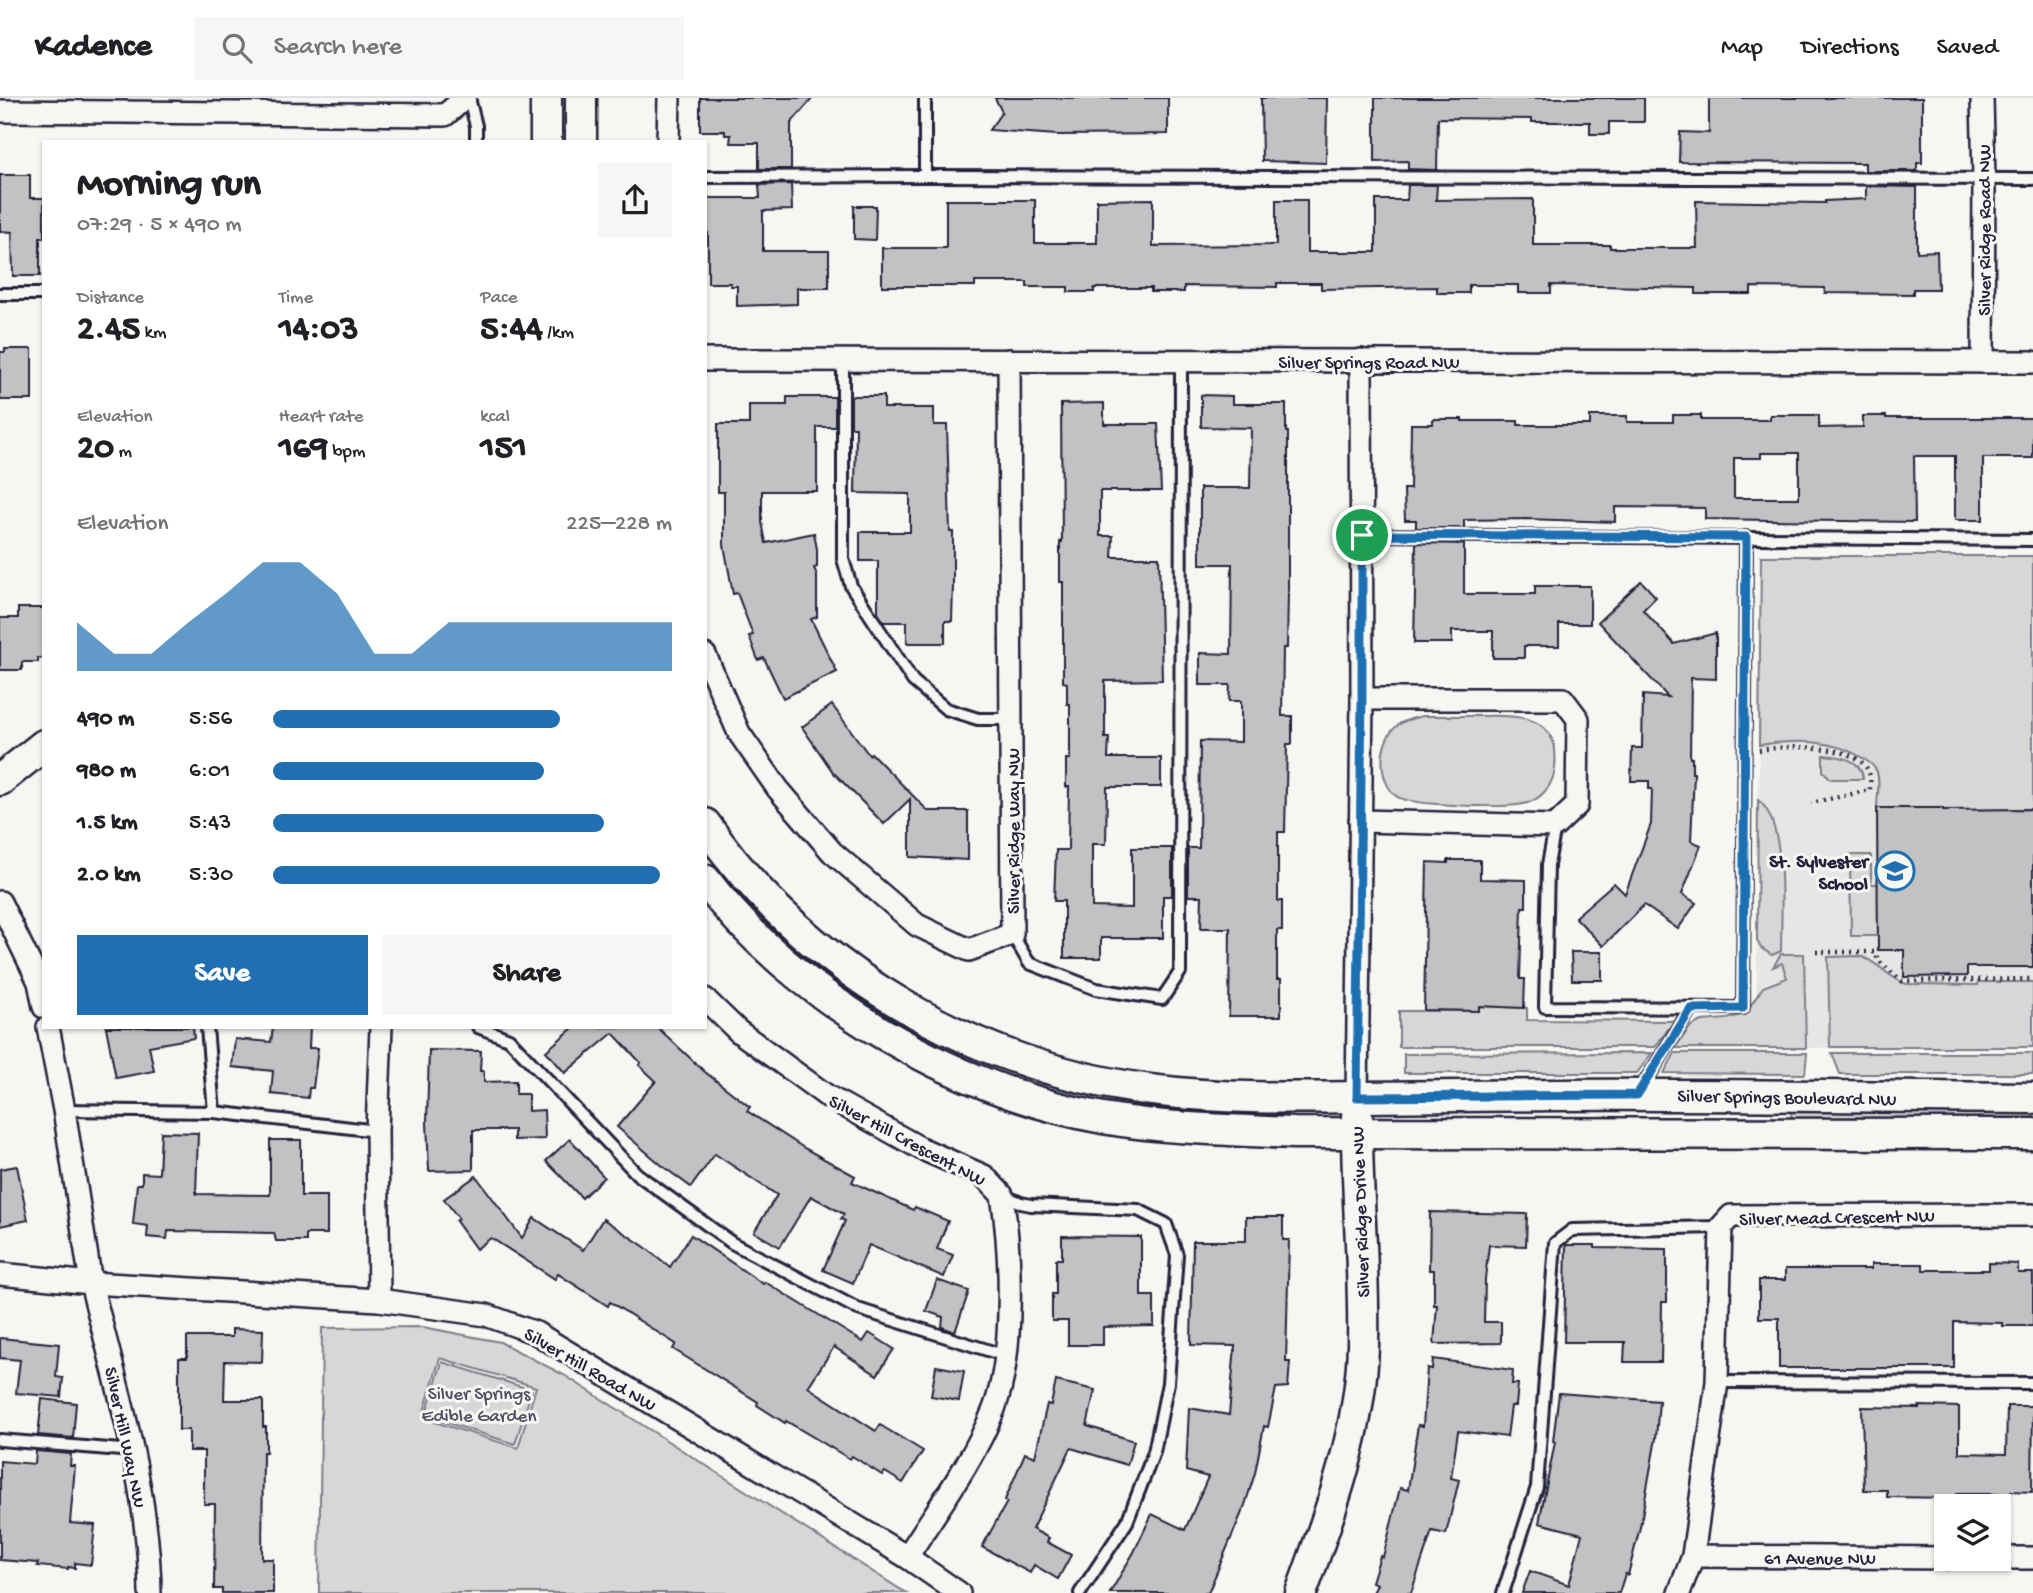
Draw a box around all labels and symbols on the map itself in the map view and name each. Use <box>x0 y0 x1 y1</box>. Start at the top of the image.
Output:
street label: Silver Ridge Road NW <box>1975 144 1998 316</box>
street label: Silver Springs Road NW <box>1278 353 1460 376</box>
pin <box>1332 505 1392 565</box>
street label: Silver Ridge Way NW <box>1004 748 1027 914</box>
school or university icon: St. Sylvester School <box>1874 850 1916 892</box>
place label: St. Sylvester School <box>1769 852 1870 897</box>
street label: Silver Springs Boulevard NW <box>1677 1086 1897 1113</box>
street label: Silver Hill Crescent NW <box>824 1091 989 1193</box>
street label: Silver Ridge Drive NW <box>1348 1126 1377 1298</box>
street label: Silver Mead Crescent NW <box>1739 1206 1935 1233</box>
street label: Silver Hill Road NW <box>519 1324 659 1418</box>
street label: Silver Hill Way NW <box>97 1365 150 1510</box>
park label: Silver Springs Edible Garden <box>422 1384 536 1429</box>
street label: 61 Avenue NW <box>1764 1549 1876 1572</box>

